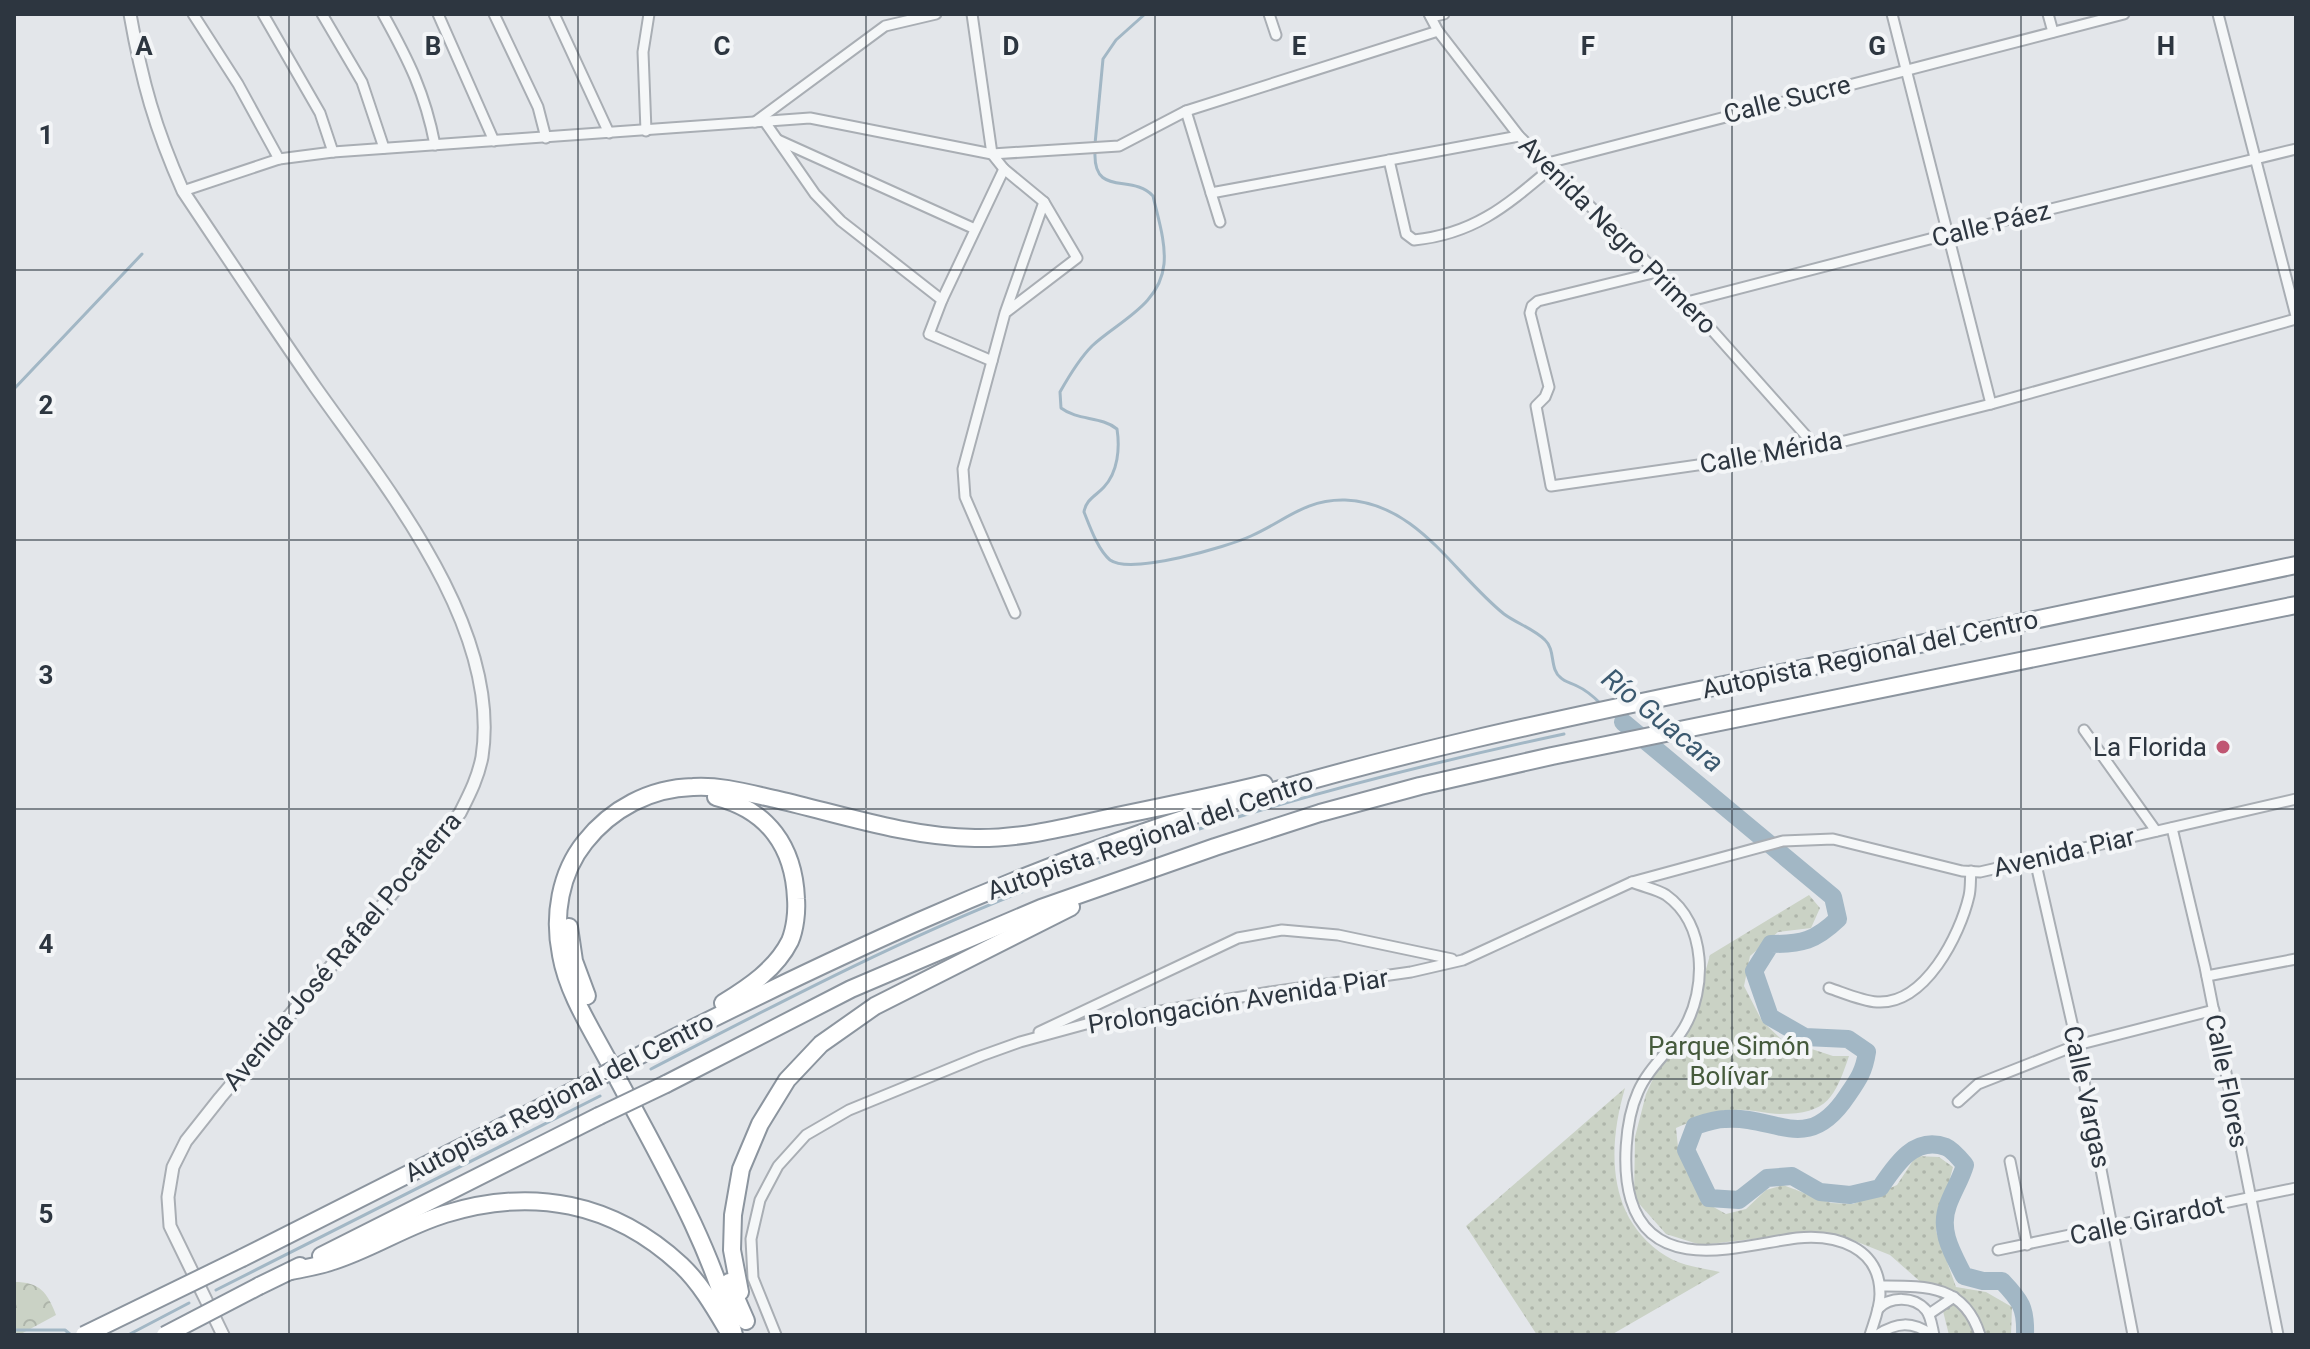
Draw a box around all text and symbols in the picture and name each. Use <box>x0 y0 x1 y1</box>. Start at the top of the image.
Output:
text: A <box>135 31 153 61</box>
text: B <box>425 31 441 61</box>
text: C <box>713 31 731 61</box>
text: D <box>1003 31 1019 61</box>
text: E <box>1292 31 1307 61</box>
text: F <box>1581 31 1595 61</box>
text: G <box>1868 31 1886 61</box>
text: H <box>2157 31 2175 61</box>
street label: Calle Sucre <box>1720 69 1854 129</box>
text: 1 <box>39 120 53 150</box>
street label: Avenida Negro Primero <box>1513 130 1723 340</box>
street label: Calle Páez <box>1929 195 2053 253</box>
text: 2 <box>39 390 53 420</box>
street label: Calle Mérida <box>1697 425 1845 479</box>
street label: Autopista Regional del Centro <box>1699 604 2041 704</box>
text: 3 <box>39 660 53 690</box>
water label: Río Guacara <box>1595 661 1730 779</box>
place label: La Florida <box>2093 732 2207 762</box>
marker: La Florida <box>2214 738 2232 756</box>
street label: Autopista Regional del Centro <box>983 766 1317 906</box>
street label: Avenida José Rafael Pocaterra <box>217 806 467 1096</box>
street label: Avenida Piar <box>1990 821 2138 883</box>
text: 4 <box>39 929 54 959</box>
street label: Prolongación Avenida Piar <box>1086 962 1391 1040</box>
street label: Autopista Regional del Centro <box>400 1006 718 1188</box>
street label: Calle Flores <box>2199 1012 2255 1150</box>
street label: Calle Vargas <box>2057 1023 2117 1171</box>
park label: Parque Simón Bolívar <box>1648 1031 1810 1091</box>
street label: Calle Girardot <box>2067 1189 2227 1251</box>
text: 5 <box>39 1199 53 1229</box>

